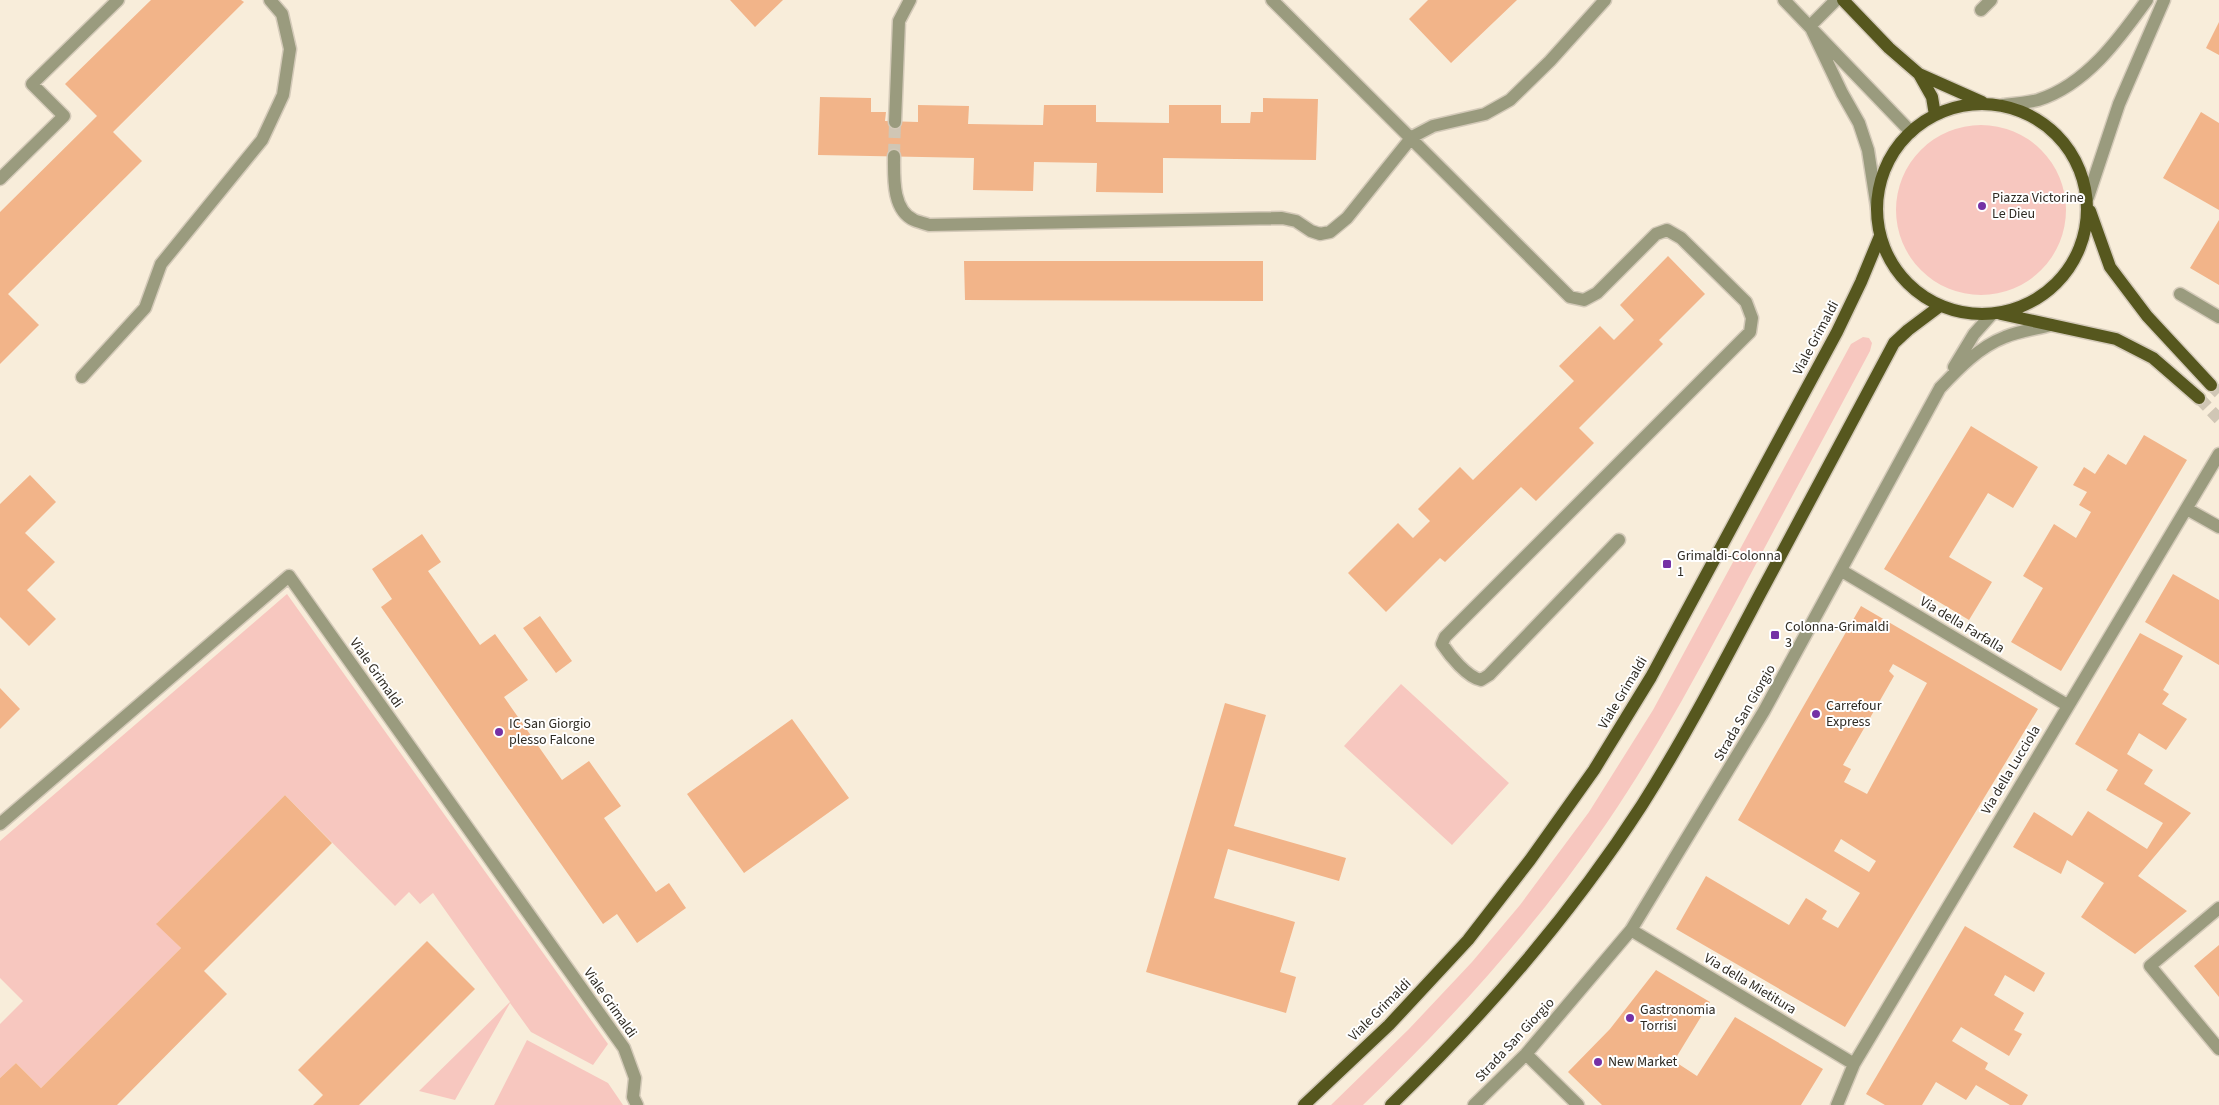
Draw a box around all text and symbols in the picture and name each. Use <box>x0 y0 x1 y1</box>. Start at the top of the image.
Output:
place label: Piazza Victorine Le Dieu <box>1992 188 2084 224</box>
marker: Piazza Victorine Le Dieu <box>1976 200 1988 212</box>
street label: Viale Grimaldi <box>1788 297 1844 379</box>
place label: Grimaldi-Colonna 1 <box>1677 546 1781 582</box>
marker: Grimaldi-Colonna 1 <box>1661 558 1673 570</box>
street label: Via della Farfalla <box>1916 592 2008 658</box>
place label: Colonna-Grimaldi 3 <box>1785 617 1889 653</box>
marker: Colonna-Grimaldi 3 <box>1769 629 1781 641</box>
street label: Viale Grimaldi <box>344 634 408 712</box>
street label: Viale Grimaldi <box>1593 653 1653 733</box>
street label: Strada San Giorgio <box>1709 661 1781 765</box>
place label: Carrefour Express <box>1826 696 1882 732</box>
marker: Carrefour Express <box>1810 708 1822 720</box>
place label: IC San Giorgio plesso Falcone <box>509 714 595 750</box>
street label: Via della Lucciola <box>1977 722 2045 818</box>
marker: IC San Giorgio plesso Falcone <box>493 726 505 738</box>
street label: Via della Mietitura <box>1700 948 1800 1020</box>
street label: Viale Grimaldi <box>578 964 642 1042</box>
street label: Viale Grimaldi <box>1344 974 1416 1046</box>
street label: Strada San Giorgio <box>1471 993 1559 1087</box>
place label: Gastronomia Torrisi <box>1640 1000 1716 1036</box>
marker: Gastronomia Torrisi <box>1624 1012 1636 1024</box>
place label: New Market <box>1608 1052 1678 1072</box>
marker: New Market <box>1592 1056 1604 1068</box>

